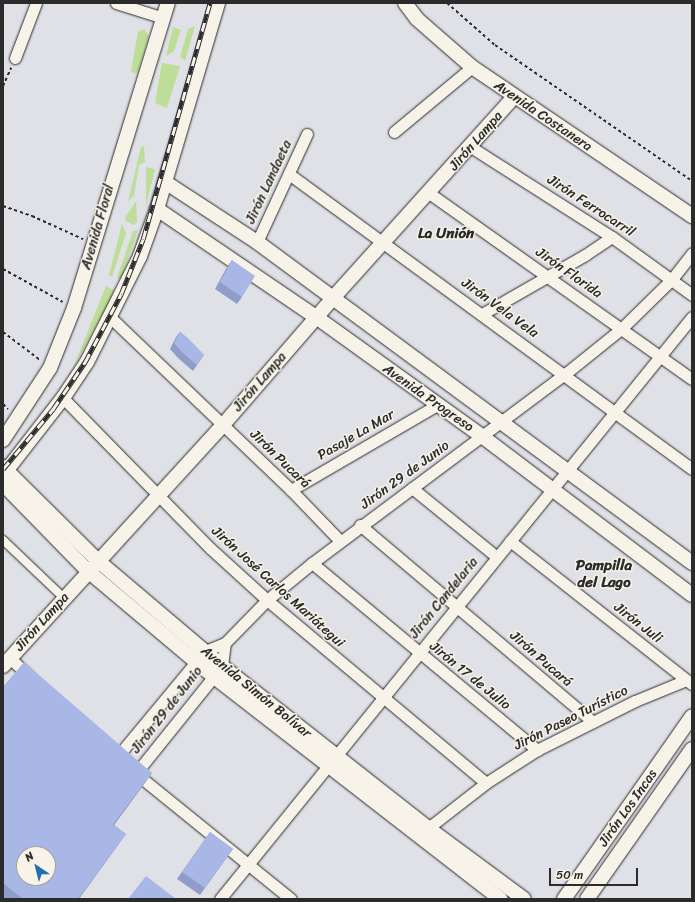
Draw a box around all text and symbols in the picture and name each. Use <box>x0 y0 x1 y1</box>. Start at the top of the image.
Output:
street label: Avenida Costanera <box>491 77 595 155</box>
street label: Jirón Lampa <box>446 108 506 174</box>
street label: Jirón Landaeta <box>243 138 295 226</box>
street label: Jirón Ferrocarril <box>544 171 638 241</box>
street label: Avenida Floral <box>78 182 118 272</box>
district label: La Unión <box>418 225 474 243</box>
street label: Jirón Florida <box>533 244 605 302</box>
street label: Jirón Vela Vela <box>459 275 541 341</box>
street label: Jirón Lampa <box>230 349 290 415</box>
street label: Avenida Progreso <box>379 360 477 436</box>
street label: Pasaje La Mar <box>315 406 397 464</box>
street label: Jirón Pucará <box>246 426 314 492</box>
street label: Jirón 29 de Junio <box>357 437 453 513</box>
street label: Jirón José Carlos Mariátegui <box>208 523 348 651</box>
street label: Jirón Candelaria <box>406 554 482 642</box>
district label: Pampilla del Lago <box>576 556 632 591</box>
street label: Jirón Lampa <box>11 589 73 655</box>
street label: Jirón Juli <box>611 599 665 647</box>
street label: Jirón Pucará <box>506 627 576 691</box>
street label: Jirón 17 de Julio <box>426 638 514 714</box>
street label: Avenida Simón Bolívar <box>197 642 315 742</box>
street label: Jirón 29 de Junio <box>128 663 206 757</box>
street label: Jirón Paseo Turístico <box>510 682 632 754</box>
street label: Jirón Los Incas <box>595 766 661 850</box>
north arrow <box>16 846 56 886</box>
text: N <box>21 847 38 867</box>
scale bar <box>551 860 640 886</box>
text: 50 m <box>556 864 583 886</box>

